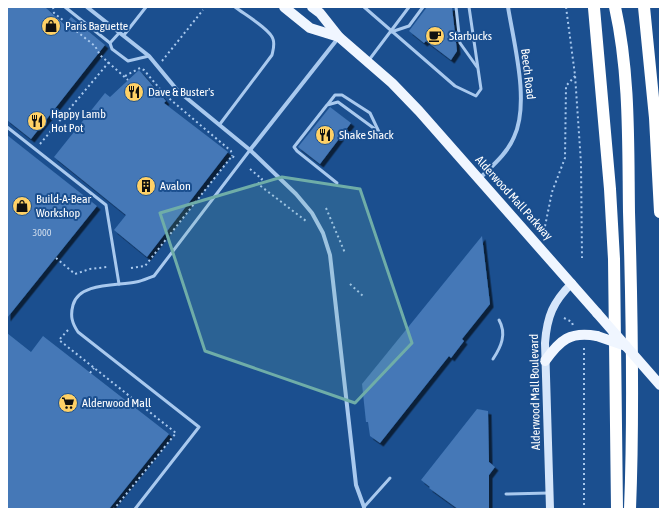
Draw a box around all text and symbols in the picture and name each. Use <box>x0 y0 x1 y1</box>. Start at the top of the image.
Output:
shop icon: Paris Baguette <box>40 15 62 37</box>
place label: Paris Baguette <box>65 19 128 33</box>
cafe icon: Starbucks <box>424 25 446 47</box>
place label: Starbucks <box>449 29 492 43</box>
street label: Beech Road <box>518 48 538 100</box>
restaurant icon: Dave & Buster's <box>123 81 145 103</box>
place label: Dave & Buster's <box>148 85 214 99</box>
place label: Happy Lamb Hot Pot <box>51 107 106 135</box>
restaurant icon: Happy Lamb Hot Pot <box>26 110 48 132</box>
restaurant icon: Shake Shack <box>314 124 336 146</box>
place label: Shake Shack <box>339 128 394 142</box>
street label: Alderwood Mall Parkway <box>472 153 556 243</box>
building icon: Avalon <box>135 175 157 197</box>
place label: Avalon <box>160 179 191 193</box>
place label: Build-A-Bear Workshop <box>36 192 92 220</box>
shop icon: Build-A-Bear Workshop <box>11 195 33 217</box>
house number: 3000 <box>33 227 52 238</box>
street label: Alderwood Mall Boulevard <box>527 334 543 450</box>
supermarket icon: Alderwood Mall <box>57 392 79 414</box>
place label: Alderwood Mall <box>82 396 152 410</box>

